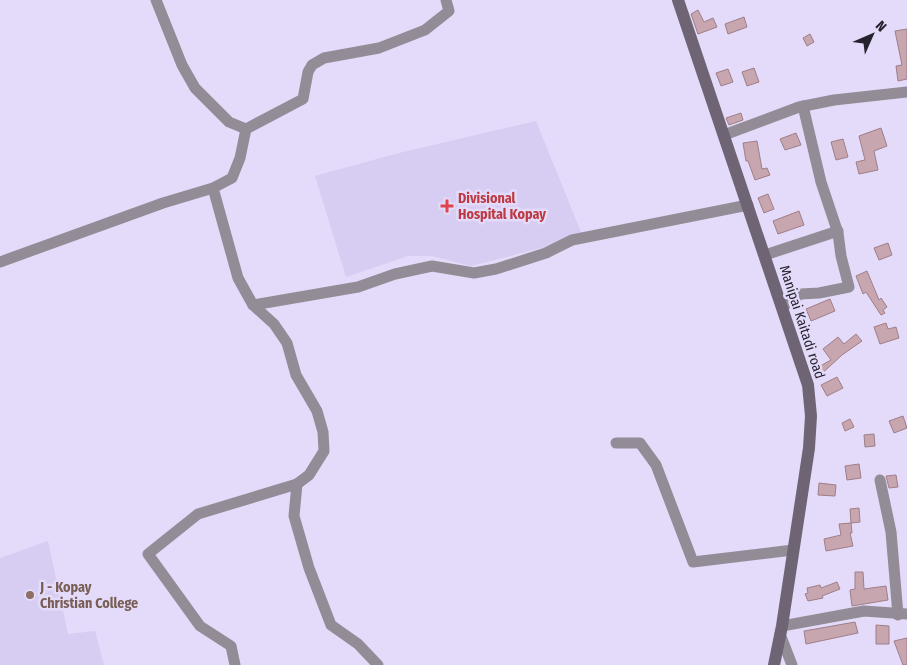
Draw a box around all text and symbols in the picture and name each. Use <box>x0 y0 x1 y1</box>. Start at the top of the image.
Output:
north arrow <box>847 10 897 60</box>
text: N <box>872 17 890 35</box>
place label: Divisional Hospital Kopay <box>458 190 546 223</box>
marker: Divisional Hospital Kopay <box>440 199 454 213</box>
street label: Manipai Kaitadi road <box>776 263 828 381</box>
place label: J - Kopay Christian College <box>39 579 138 612</box>
marker: J - Kopay Christian College <box>24 589 36 601</box>

